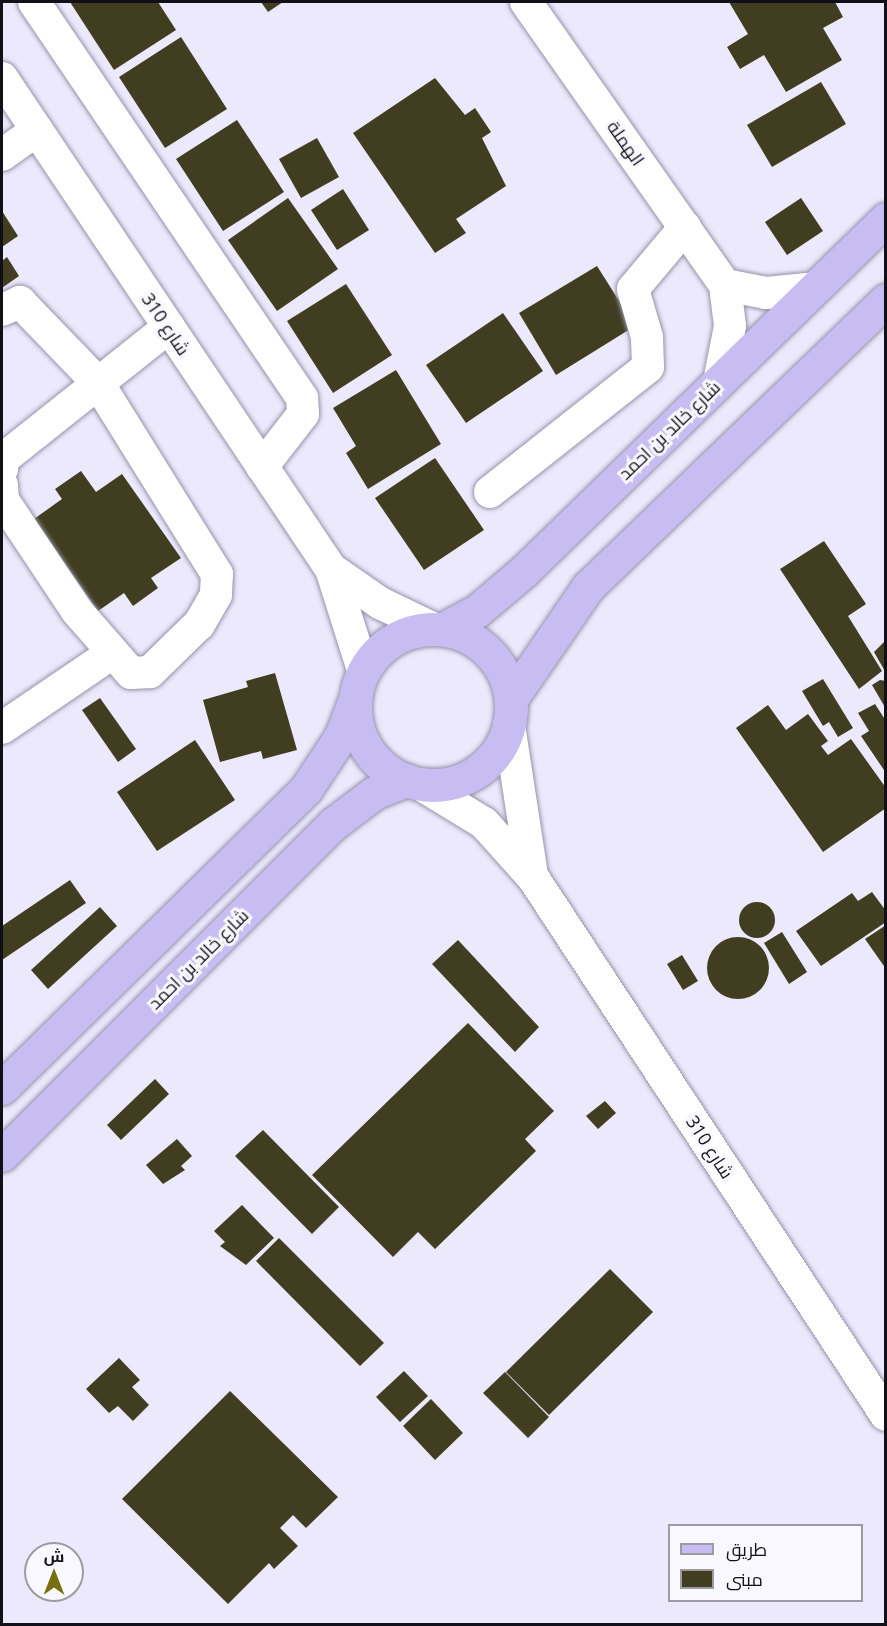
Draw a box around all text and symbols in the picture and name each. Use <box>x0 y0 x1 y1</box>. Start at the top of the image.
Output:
street label: الهملة <box>603 116 649 170</box>
street label: شارع 310 <box>137 289 195 359</box>
street label: شارع خالد بن احمد <box>614 376 724 484</box>
street label: شارع خالد بن احمد <box>143 904 253 1014</box>
street label: شارع 310 <box>682 1112 738 1182</box>
legend <box>668 1524 863 1602</box>
text: طريق <box>726 1537 767 1561</box>
north arrow <box>24 1542 84 1602</box>
text: ش <box>44 1545 64 1567</box>
text: مبنى <box>726 1567 763 1591</box>

